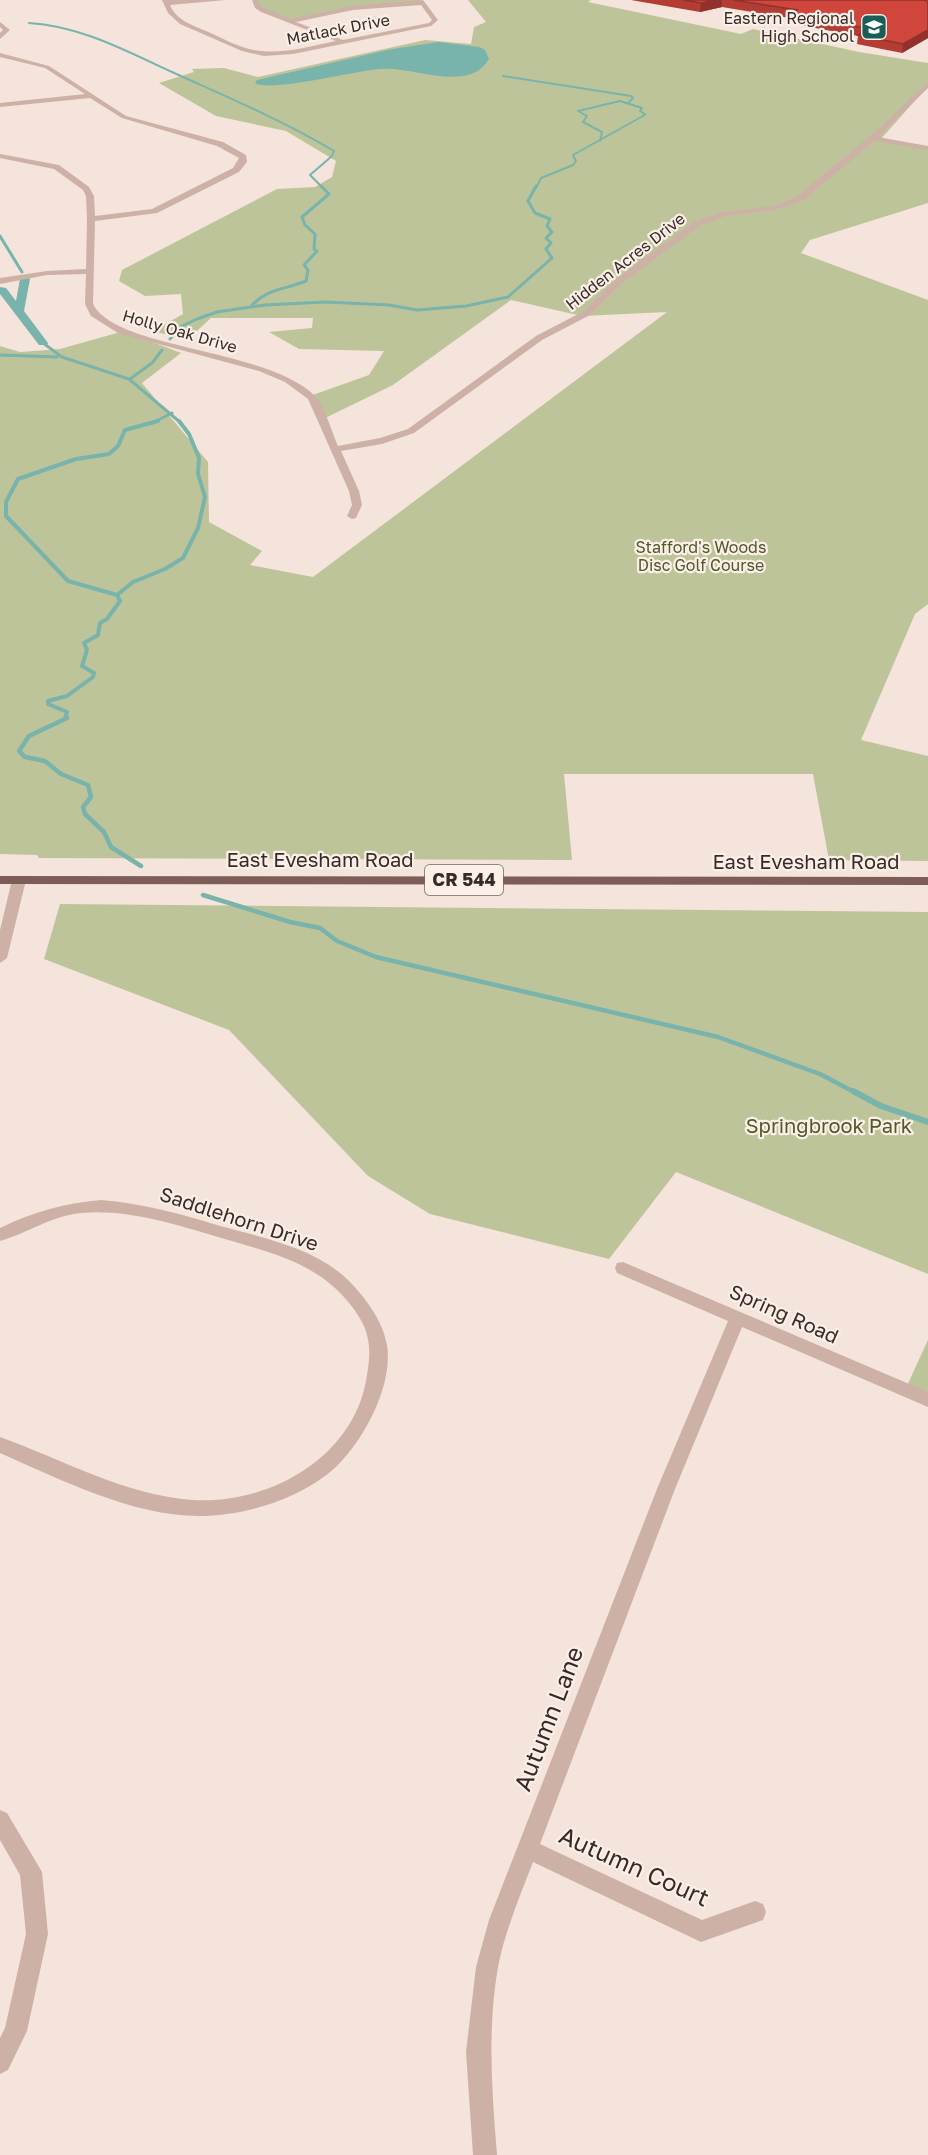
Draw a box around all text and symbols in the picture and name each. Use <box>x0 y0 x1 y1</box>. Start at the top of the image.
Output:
place label: Eastern Regional High School <box>723 8 854 46</box>
street label: Matlack Drive <box>285 9 391 49</box>
school or university icon: Eastern Regional High School <box>859 12 889 42</box>
street label: Hidden Acres Drive <box>561 208 689 314</box>
street label: Holly Oak Drive <box>120 305 240 357</box>
park label: Stafford's Woods Disc Golf Course <box>636 537 766 575</box>
street label: East Evesham Road <box>226 847 414 871</box>
street label: East Evesham Road <box>712 849 900 873</box>
road number: CR 544 <box>425 865 503 895</box>
park label: Springbrook Park <box>746 1113 912 1137</box>
street label: Saddlehorn Drive <box>157 1181 322 1255</box>
street label: Spring Road <box>726 1278 843 1348</box>
street label: Autumn Lane <box>507 1642 588 1795</box>
street label: Autumn Court <box>555 1820 714 1912</box>

